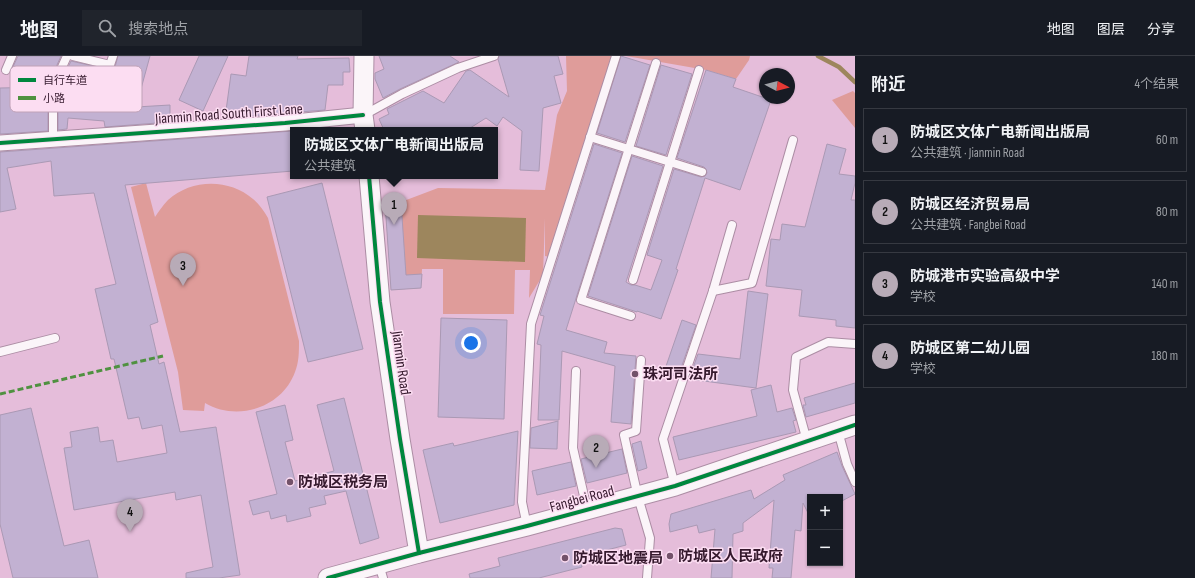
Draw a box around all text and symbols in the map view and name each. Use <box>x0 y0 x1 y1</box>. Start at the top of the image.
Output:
search box <box>82 10 362 46</box>
icon: search <box>96 17 118 39</box>
text: 地图 <box>20 19 58 42</box>
text: 搜索地点 <box>128 20 188 39</box>
text: 地图 <box>1047 21 1075 38</box>
text: 图层 <box>1097 21 1125 38</box>
text: 分享 <box>1147 21 1175 38</box>
legend <box>10 66 142 112</box>
north arrow <box>759 68 795 104</box>
text: 自行车道 <box>43 74 87 87</box>
text: 附近 <box>871 75 905 95</box>
text: 4个结果 <box>1135 76 1179 92</box>
text: 小路 <box>43 92 65 105</box>
street label: Jianmin Road South First Lane <box>154 99 303 129</box>
text: 防城区文体广电新闻出版局 <box>910 123 1090 142</box>
popup <box>290 127 498 179</box>
text: 1 <box>882 132 888 148</box>
text: 60 m <box>1156 132 1178 148</box>
text: 防城区文体广电新闻出版局 <box>304 136 484 155</box>
text: 公共建筑 · Jianmin Road <box>910 145 1024 161</box>
text: 公共建筑 <box>304 158 356 174</box>
pin: 1 <box>381 192 407 225</box>
text: 防城区经济贸易局 <box>910 195 1030 214</box>
text: 2 <box>882 204 888 220</box>
text: 80 m <box>1156 204 1178 220</box>
text: 公共建筑 · Fangbei Road <box>910 217 1026 233</box>
pin: 3 <box>170 253 196 286</box>
text: 防城港市实验高级中学 <box>910 267 1060 286</box>
text: 3 <box>882 276 888 292</box>
text: 140 m <box>1152 276 1178 292</box>
text: 学校 <box>910 289 936 305</box>
street label: Jianmin Road <box>387 329 415 396</box>
your location <box>461 333 481 353</box>
text: 防城区第二幼儿园 <box>910 339 1030 358</box>
text: 4 <box>882 348 888 364</box>
text: 180 m <box>1152 348 1178 364</box>
text: 学校 <box>910 361 936 377</box>
place label: 珠河司法所 <box>643 365 718 384</box>
marker: 珠河司法所 <box>630 369 640 379</box>
pin: 2 <box>583 435 609 468</box>
place label: 防城区税务局 <box>298 473 388 492</box>
marker: 防城区税务局 <box>285 477 295 487</box>
street label: Fangbei Road <box>548 481 616 517</box>
map controls <box>807 494 843 566</box>
button: + <box>807 494 843 530</box>
pin: 4 <box>117 499 143 532</box>
button: − <box>807 530 843 566</box>
place label: 防城区人民政府 <box>678 547 783 566</box>
place label: 防城区地震局 <box>573 549 663 568</box>
marker: 防城区人民政府 <box>665 551 675 561</box>
marker: 防城区地震局 <box>560 553 570 563</box>

